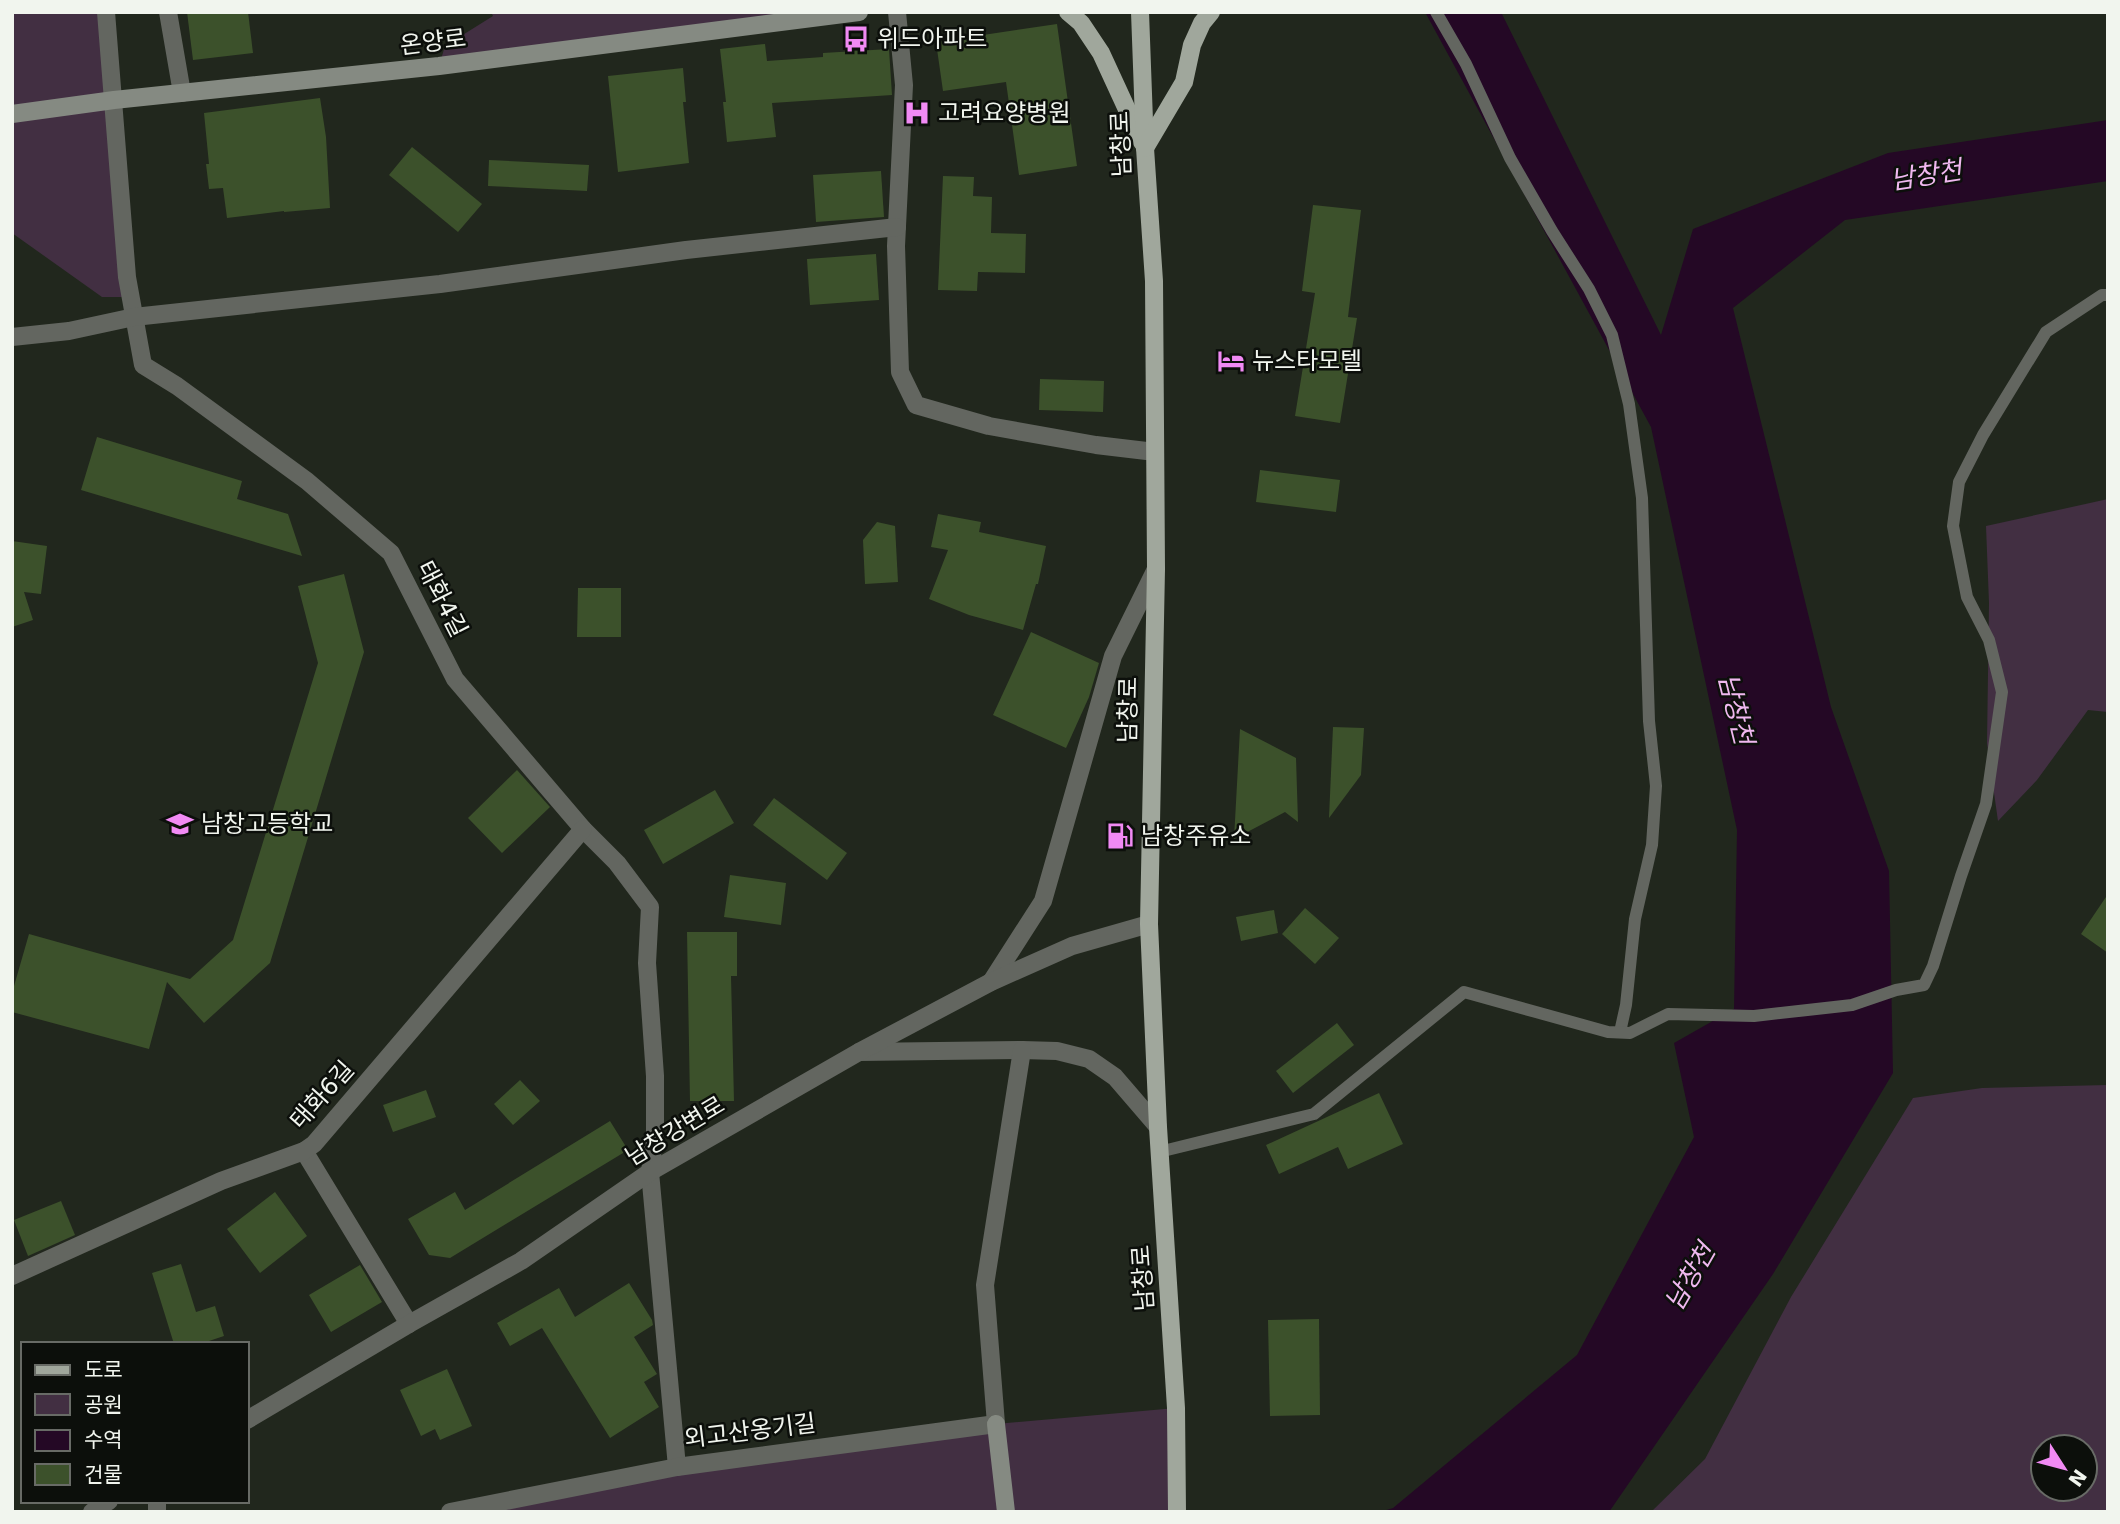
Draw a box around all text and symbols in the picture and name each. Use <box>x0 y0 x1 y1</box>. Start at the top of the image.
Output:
street label: 온양로 <box>398 24 468 60</box>
bus stop icon: 위드아파트 <box>841 24 871 54</box>
place label: 위드아파트 <box>877 25 987 53</box>
hospital icon: 고려요양병원 <box>902 98 932 128</box>
place label: 고려요양병원 <box>938 99 1070 127</box>
street label: 남창로 <box>1106 110 1136 178</box>
water label: 남창천 <box>1888 154 1967 195</box>
hotel icon: 뉴스타모텔 <box>1216 346 1246 376</box>
place label: 뉴스타모텔 <box>1252 347 1362 375</box>
street label: 태화4길 <box>411 556 473 642</box>
water label: 남창천 <box>1713 671 1760 750</box>
street label: 남창로 <box>1113 677 1143 743</box>
school or university icon: 남창고등학교 <box>165 809 195 839</box>
place label: 남창고등학교 <box>201 810 333 838</box>
fuel station icon: 남창주유소 <box>1105 821 1135 851</box>
place label: 남창주유소 <box>1141 822 1251 850</box>
street label: 태화6길 <box>284 1055 360 1135</box>
street label: 남창강변로 <box>620 1091 730 1171</box>
water label: 남창천 <box>1659 1236 1722 1316</box>
street label: 남창로 <box>1127 1244 1159 1312</box>
legend <box>21 1342 248 1503</box>
text: 도로 <box>84 1358 123 1382</box>
text: 공원 <box>84 1393 123 1417</box>
street label: 외고산옹기길 <box>683 1409 817 1453</box>
text: 수역 <box>84 1428 123 1452</box>
north arrow <box>2029 1433 2099 1503</box>
text: 건물 <box>84 1463 123 1487</box>
text: N <box>2064 1465 2091 1491</box>

